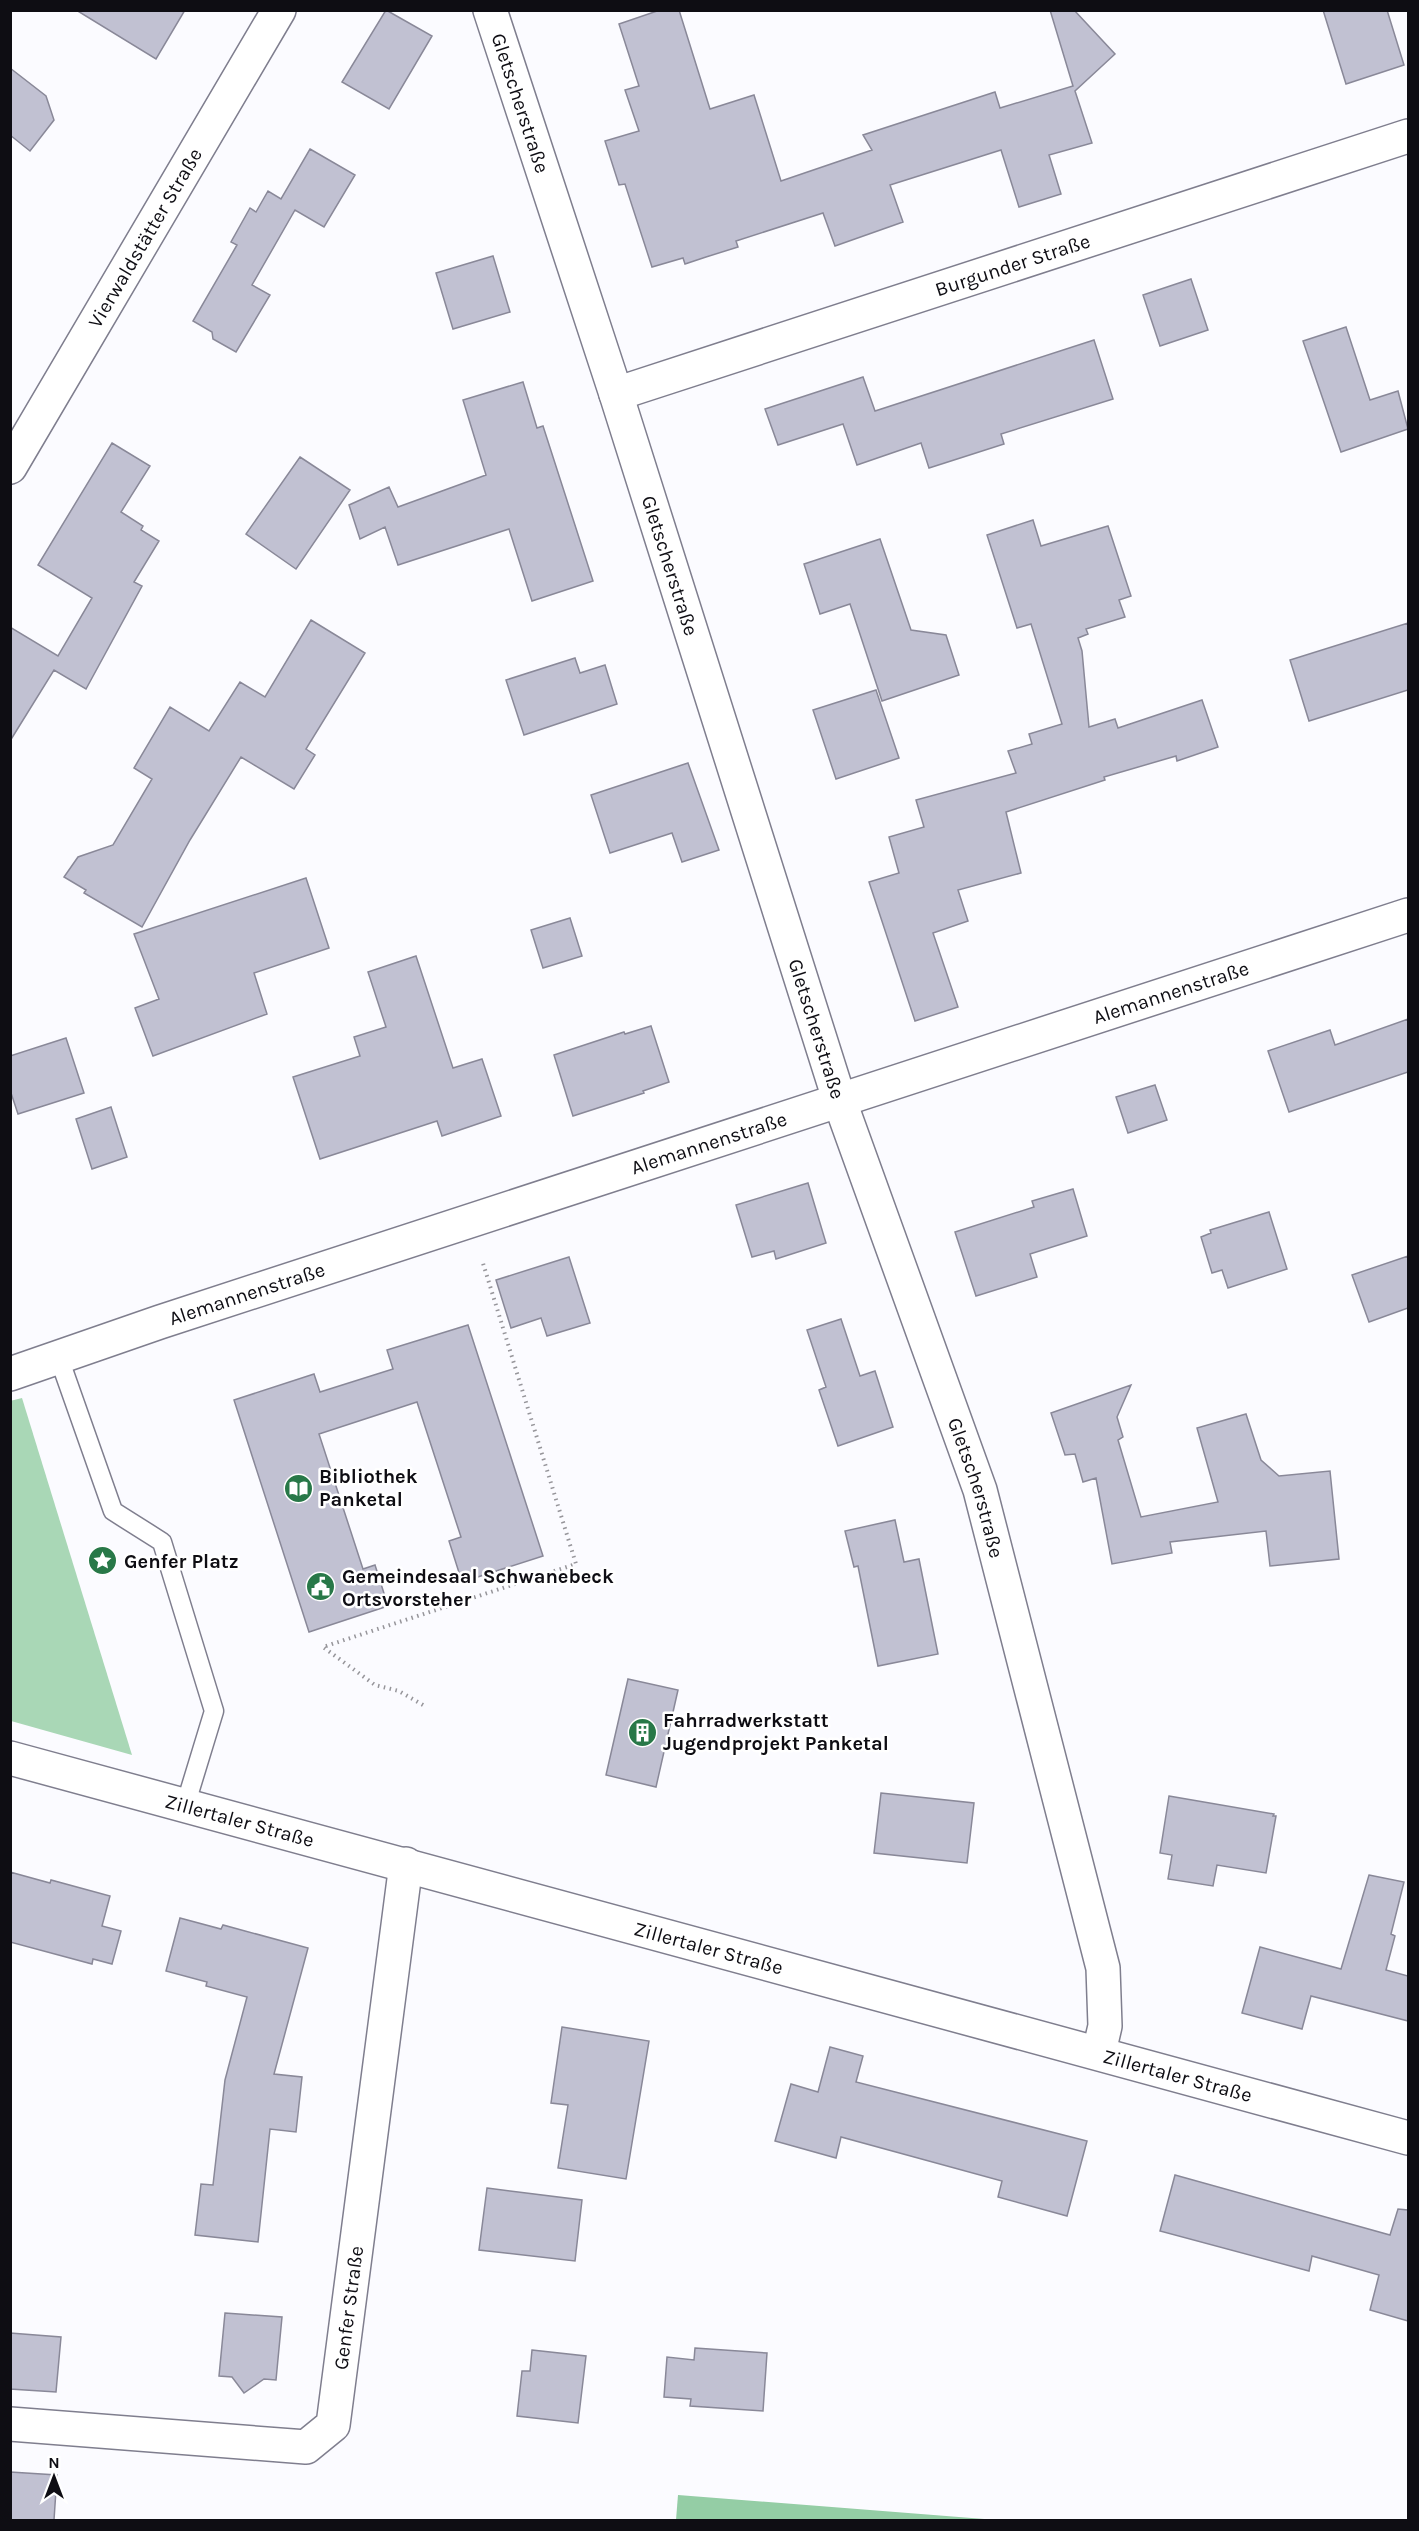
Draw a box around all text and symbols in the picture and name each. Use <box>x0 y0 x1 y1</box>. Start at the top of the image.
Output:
street label: Gletscherstraße <box>487 30 554 176</box>
street label: Vierwaldstätter Straße <box>83 144 207 332</box>
street label: Burgunder Straße <box>932 229 1093 301</box>
street label: Gletscherstraße <box>637 493 703 638</box>
street label: Gletscherstraße <box>784 956 850 1102</box>
street label: Alemannenstraße <box>1090 956 1252 1028</box>
street label: Alemannenstraße <box>628 1107 790 1179</box>
street label: Alemannenstraße <box>166 1258 328 1330</box>
street label: Gletscherstraße <box>943 1415 1008 1560</box>
place label: Bibliothek Panketal <box>319 1465 418 1511</box>
library icon: Bibliothek Panketal <box>282 1472 314 1504</box>
place icon: Genfer Platz <box>87 1545 119 1577</box>
place label: Genfer Platz <box>124 1550 239 1573</box>
place label: Gemeindesaal Schwanebeck Ortsvorsteher <box>342 1565 614 1611</box>
public building icon: Gemeindesaal Schwanebeck Ortsvorsteher <box>305 1571 337 1603</box>
place label: Fahrradwerkstatt Jugendprojekt Panketal <box>663 1709 889 1755</box>
building icon: Fahrradwerkstatt Jugendprojekt Panketal <box>626 1716 658 1748</box>
street label: Zillertaler Straße <box>163 1789 317 1852</box>
street label: Zillertaler Straße <box>632 1917 786 1979</box>
street label: Zillertaler Straße <box>1101 2044 1255 2107</box>
street label: Genfer Straße <box>329 2244 368 2371</box>
north arrow <box>24 2447 84 2507</box>
text: N <box>48 2453 60 2472</box>

